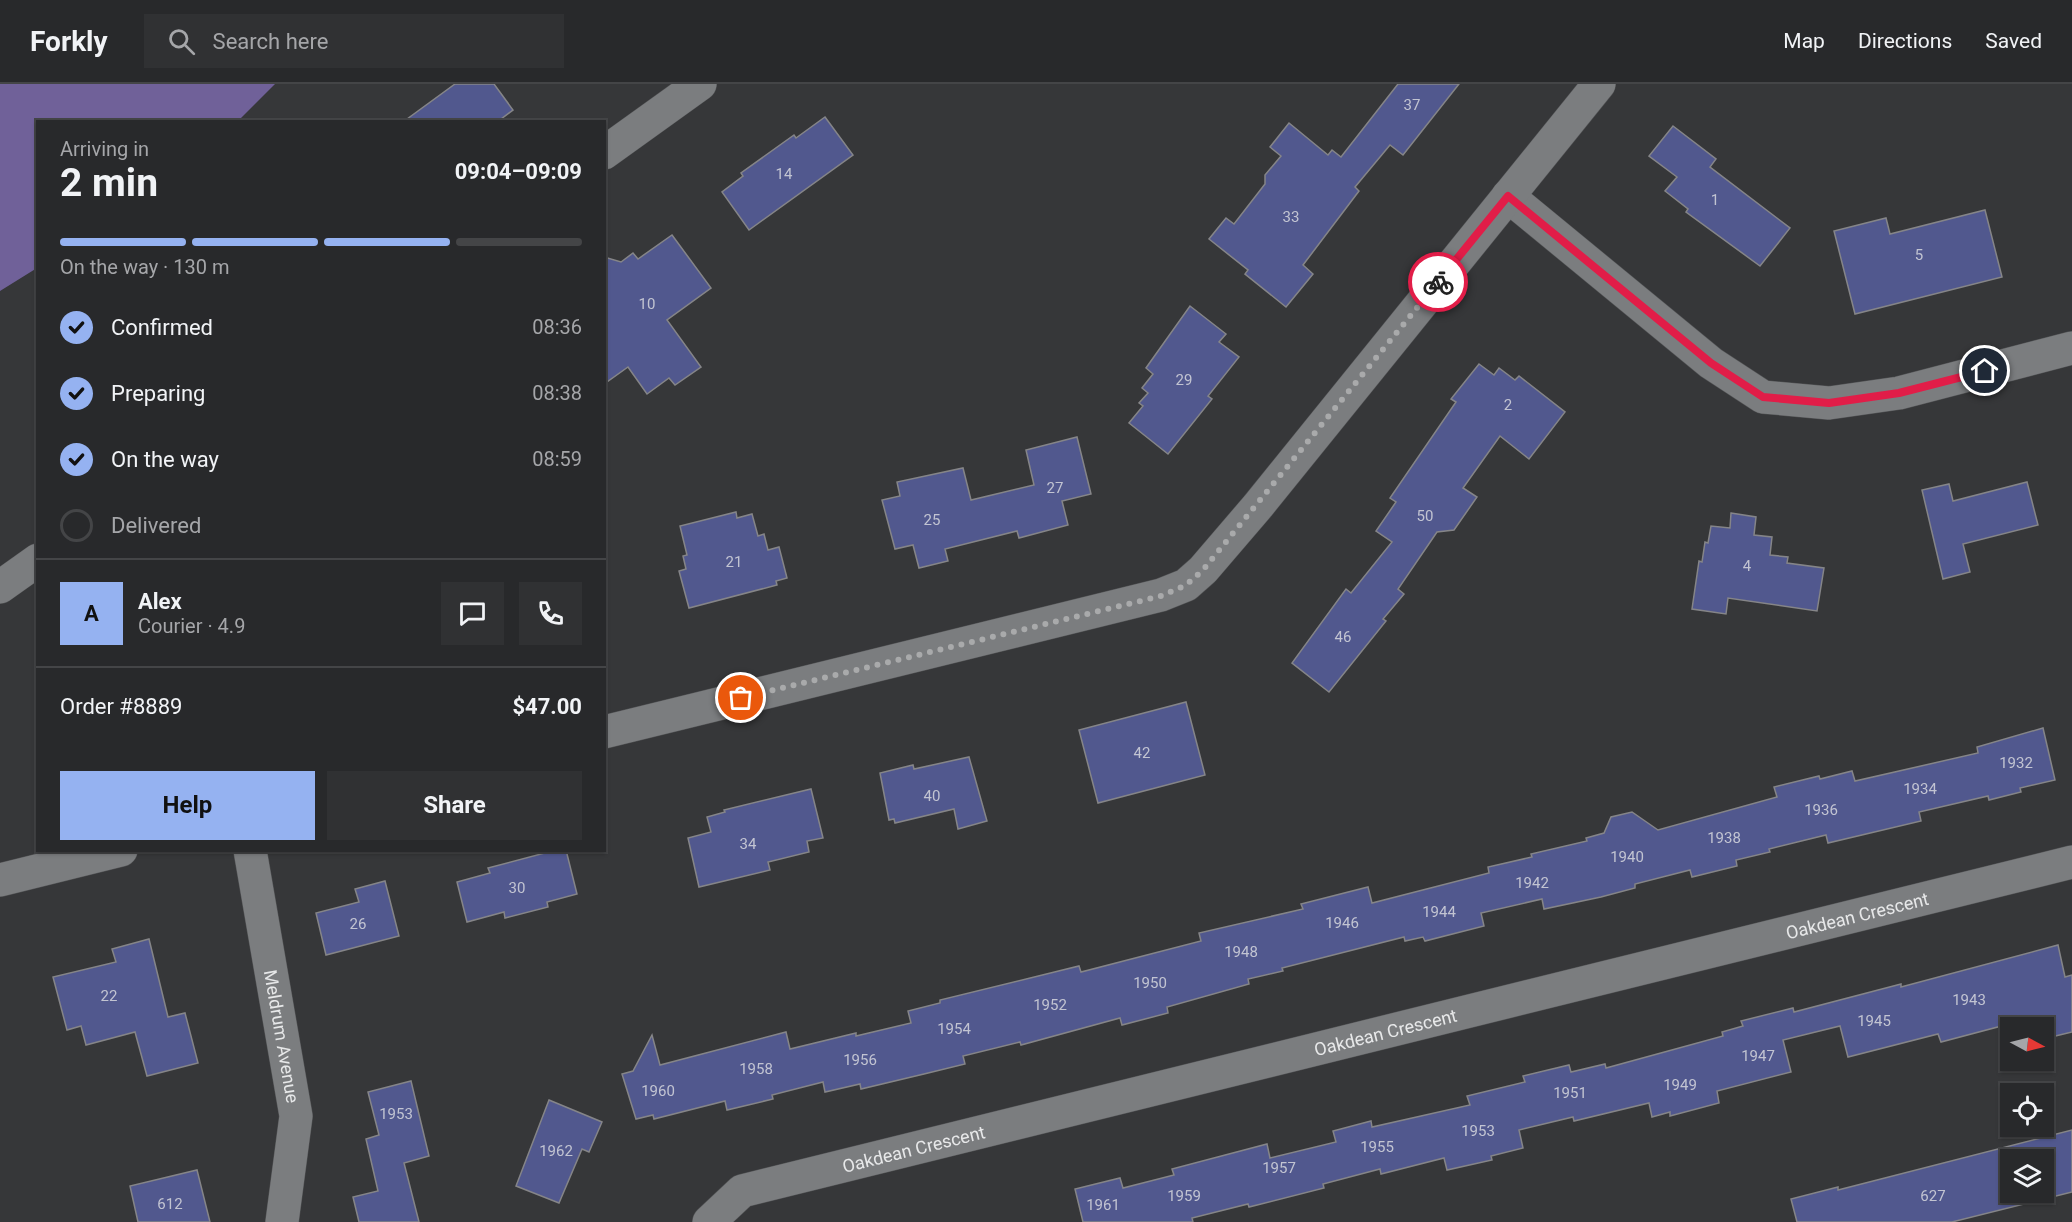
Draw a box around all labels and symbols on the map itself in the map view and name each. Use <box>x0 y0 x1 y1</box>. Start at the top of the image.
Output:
house number: 37 <box>1404 96 1420 114</box>
house number: 14 <box>776 165 793 183</box>
house number: 1 <box>1711 191 1719 209</box>
house number: 33 <box>1283 208 1299 226</box>
house number: 5 <box>1915 246 1923 264</box>
courier <box>1408 252 1468 312</box>
house number: 10 <box>639 295 655 313</box>
pin <box>1959 345 2010 396</box>
house number: 29 <box>1176 371 1192 389</box>
house number: 2 <box>1504 396 1512 414</box>
house number: 27 <box>1047 479 1063 497</box>
house number: 50 <box>1417 507 1433 525</box>
house number: 25 <box>924 511 940 529</box>
house number: 21 <box>726 553 742 571</box>
house number: 4 <box>1743 557 1752 575</box>
house number: 46 <box>1335 628 1351 646</box>
pin <box>715 672 766 723</box>
house number: 42 <box>1134 744 1150 762</box>
house number: 1932 <box>1999 754 2033 772</box>
house number: 1934 <box>1903 780 1937 798</box>
house number: 40 <box>924 787 940 805</box>
house number: 1936 <box>1804 801 1838 819</box>
house number: 1938 <box>1707 829 1741 847</box>
house number: 34 <box>740 835 757 853</box>
house number: 1940 <box>1610 848 1644 866</box>
house number: 1942 <box>1515 874 1549 892</box>
house number: 30 <box>509 879 525 897</box>
street label: Oakdean Crescent <box>1784 887 1931 943</box>
house number: 1944 <box>1422 903 1456 921</box>
house number: 1946 <box>1325 914 1359 932</box>
house number: 26 <box>350 915 366 933</box>
house number: 1948 <box>1224 943 1258 961</box>
street label: Meldrum Avenue <box>260 968 304 1105</box>
house number: 1950 <box>1133 974 1167 992</box>
house number: 22 <box>101 987 117 1005</box>
house number: 1943 <box>1952 991 1986 1009</box>
house number: 1952 <box>1033 996 1067 1014</box>
street label: Oakdean Crescent <box>1312 1004 1459 1060</box>
house number: 1945 <box>1857 1012 1891 1030</box>
north arrow <box>2000 1017 2054 1071</box>
house number: 1954 <box>937 1020 971 1038</box>
house number: 1947 <box>1741 1047 1775 1065</box>
house number: 1956 <box>843 1051 877 1069</box>
house number: 1958 <box>739 1060 773 1078</box>
house number: 1949 <box>1663 1076 1697 1094</box>
house number: 1960 <box>641 1082 675 1100</box>
house number: 1951 <box>1553 1084 1587 1102</box>
house number: 1953 <box>379 1105 413 1123</box>
street label: Oakdean Crescent <box>840 1121 987 1176</box>
house number: 1953 <box>1461 1122 1495 1140</box>
house number: 1955 <box>1360 1138 1394 1156</box>
house number: 1962 <box>539 1142 573 1160</box>
house number: 1957 <box>1262 1159 1296 1177</box>
house number: 1959 <box>1167 1187 1201 1205</box>
house number: 627 <box>1920 1187 1946 1205</box>
house number: 612 <box>157 1195 183 1213</box>
house number: 1961 <box>1086 1196 1120 1214</box>

